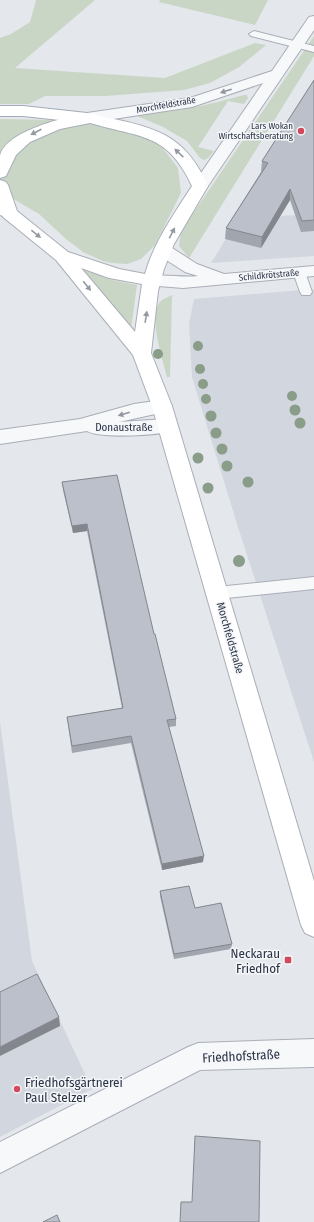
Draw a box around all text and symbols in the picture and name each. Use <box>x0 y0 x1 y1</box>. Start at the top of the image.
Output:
one-way arrow <box>219 88 231 94</box>
street label: Morchfeldstraße <box>135 95 197 115</box>
place label: Lars Wokan Wirtschaftsberatung <box>218 121 294 141</box>
marker: Lars Wokan Wirtschaftsberatung <box>296 126 306 136</box>
one-way arrow <box>30 129 42 135</box>
one-way arrow <box>174 148 184 158</box>
one-way arrow <box>169 227 175 238</box>
one-way arrow <box>30 230 41 239</box>
street label: Schildkrötstraße <box>238 267 300 283</box>
one-way arrow <box>83 280 92 291</box>
one-way arrow <box>143 311 149 323</box>
one-way arrow <box>117 411 129 417</box>
street label: Donaustraße <box>95 421 153 434</box>
street label: Morchfeldstraße <box>214 601 246 675</box>
place label: Neckarau Friedhof <box>231 946 281 976</box>
marker: Neckarau Friedhof <box>283 955 293 965</box>
street label: Friedhofstraße <box>202 1046 280 1066</box>
place label: Friedhofsgärtnerei Paul Stelzer <box>25 1075 123 1105</box>
marker: Friedhofsgärtnerei Paul Stelzer <box>12 1084 22 1094</box>

